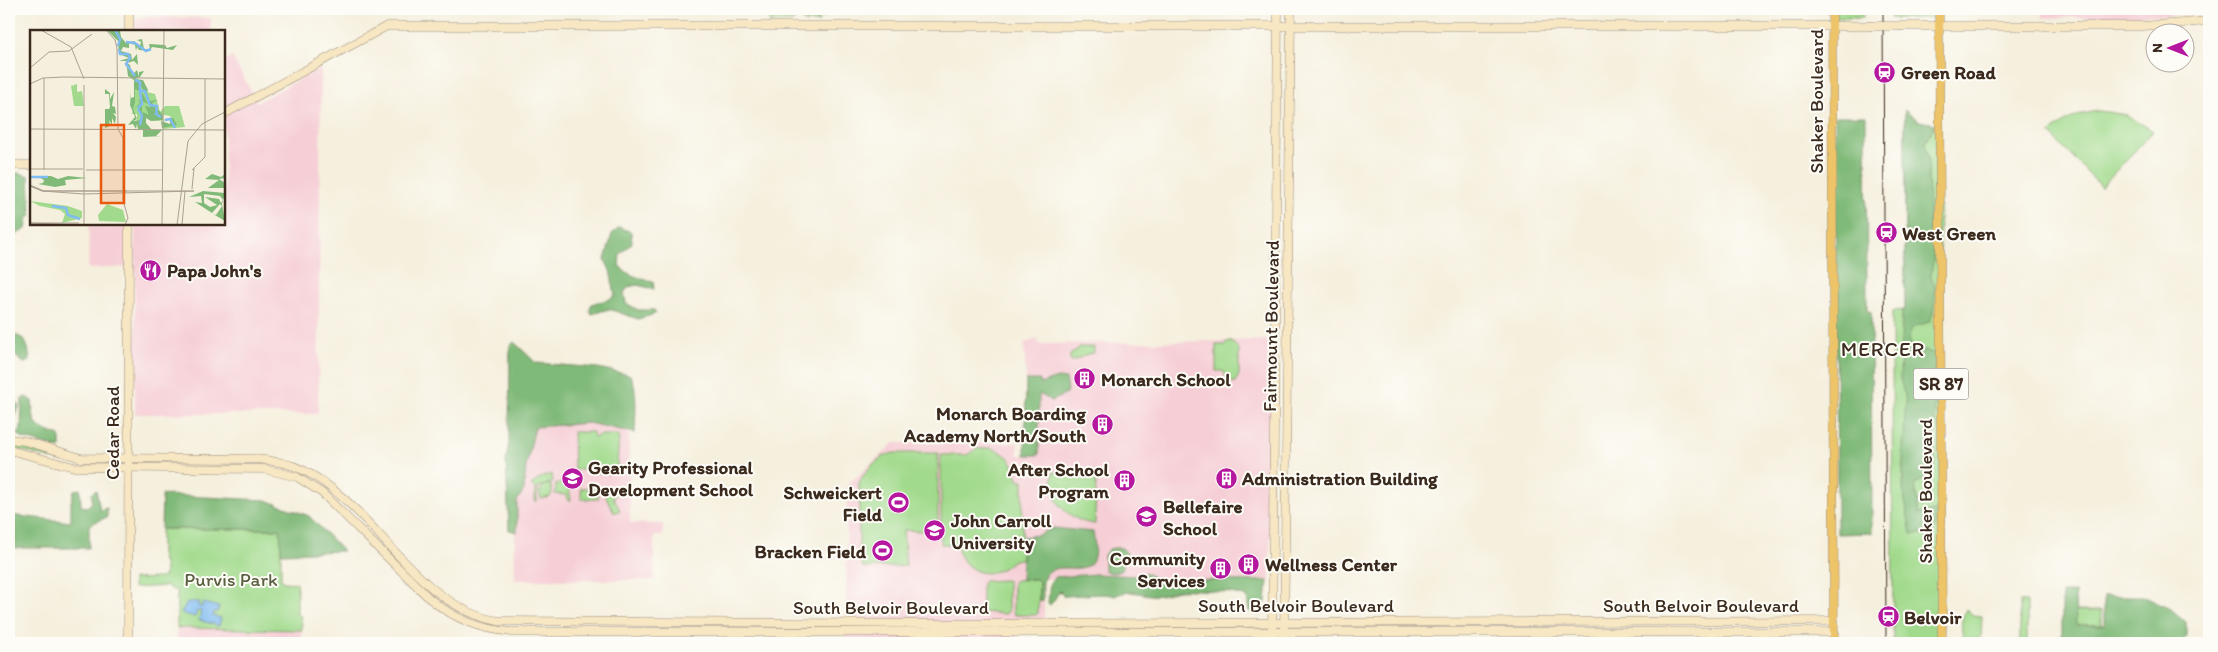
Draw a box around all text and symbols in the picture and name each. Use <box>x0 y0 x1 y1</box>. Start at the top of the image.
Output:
north arrow <box>2146 22 2196 72</box>
street label: Shaker Boulevard <box>1805 28 1828 173</box>
inset map <box>30 30 225 225</box>
text: N <box>2149 43 2166 53</box>
station icon: Green Road <box>1873 60 1897 84</box>
place label: Green Road <box>1901 61 1996 84</box>
station icon: West Green <box>1874 221 1898 245</box>
place label: West Green <box>1902 222 1996 245</box>
street label: Fairmount Boulevard <box>1258 240 1284 412</box>
restaurant icon: Papa John's <box>139 258 163 282</box>
place label: Papa John's <box>167 259 262 282</box>
district label: MERCER <box>1841 336 1925 361</box>
building icon: Monarch School <box>1073 367 1097 391</box>
place label: Monarch School <box>1101 368 1231 391</box>
road number: SR 87 <box>1914 368 1968 399</box>
street label: Cedar Road <box>101 385 124 480</box>
place label: Monarch Boarding Academy North/South <box>903 402 1086 447</box>
building icon: Monarch Boarding Academy North/South <box>1090 412 1114 436</box>
street label: Shaker Boulevard <box>1914 418 1937 563</box>
place label: Gearity Professional Development School <box>588 456 754 501</box>
place label: After School Program <box>1007 458 1110 503</box>
school or university icon: Gearity Professional Development School <box>560 466 584 490</box>
building icon: Administration Building <box>1214 466 1238 490</box>
place label: Administration Building <box>1241 467 1439 490</box>
building icon: After School Program <box>1113 468 1137 492</box>
place label: Schweickert Field <box>783 481 883 526</box>
sports icon: Schweickert Field <box>886 491 910 515</box>
place label: Bellefaire School <box>1163 495 1243 540</box>
school or university icon: Bellefaire School <box>1135 505 1159 529</box>
place label: John Carroll University <box>950 509 1052 554</box>
school or university icon: John Carroll University <box>923 519 947 543</box>
sports icon: Bracken Field <box>870 539 894 563</box>
place label: Bracken Field <box>754 540 867 563</box>
place label: Community Services <box>1110 547 1206 592</box>
building icon: Wellness Center <box>1237 552 1261 576</box>
place label: Wellness Center <box>1265 553 1398 576</box>
building icon: Community Services <box>1209 557 1233 581</box>
park label: Purvis Park <box>184 568 278 591</box>
street label: South Belvoir Boulevard <box>1198 594 1395 617</box>
street label: South Belvoir Boulevard <box>1603 594 1800 617</box>
street label: South Belvoir Boulevard <box>793 596 990 619</box>
station icon: Belvoir <box>1876 605 1900 629</box>
place label: Belvoir <box>1904 606 1962 629</box>

